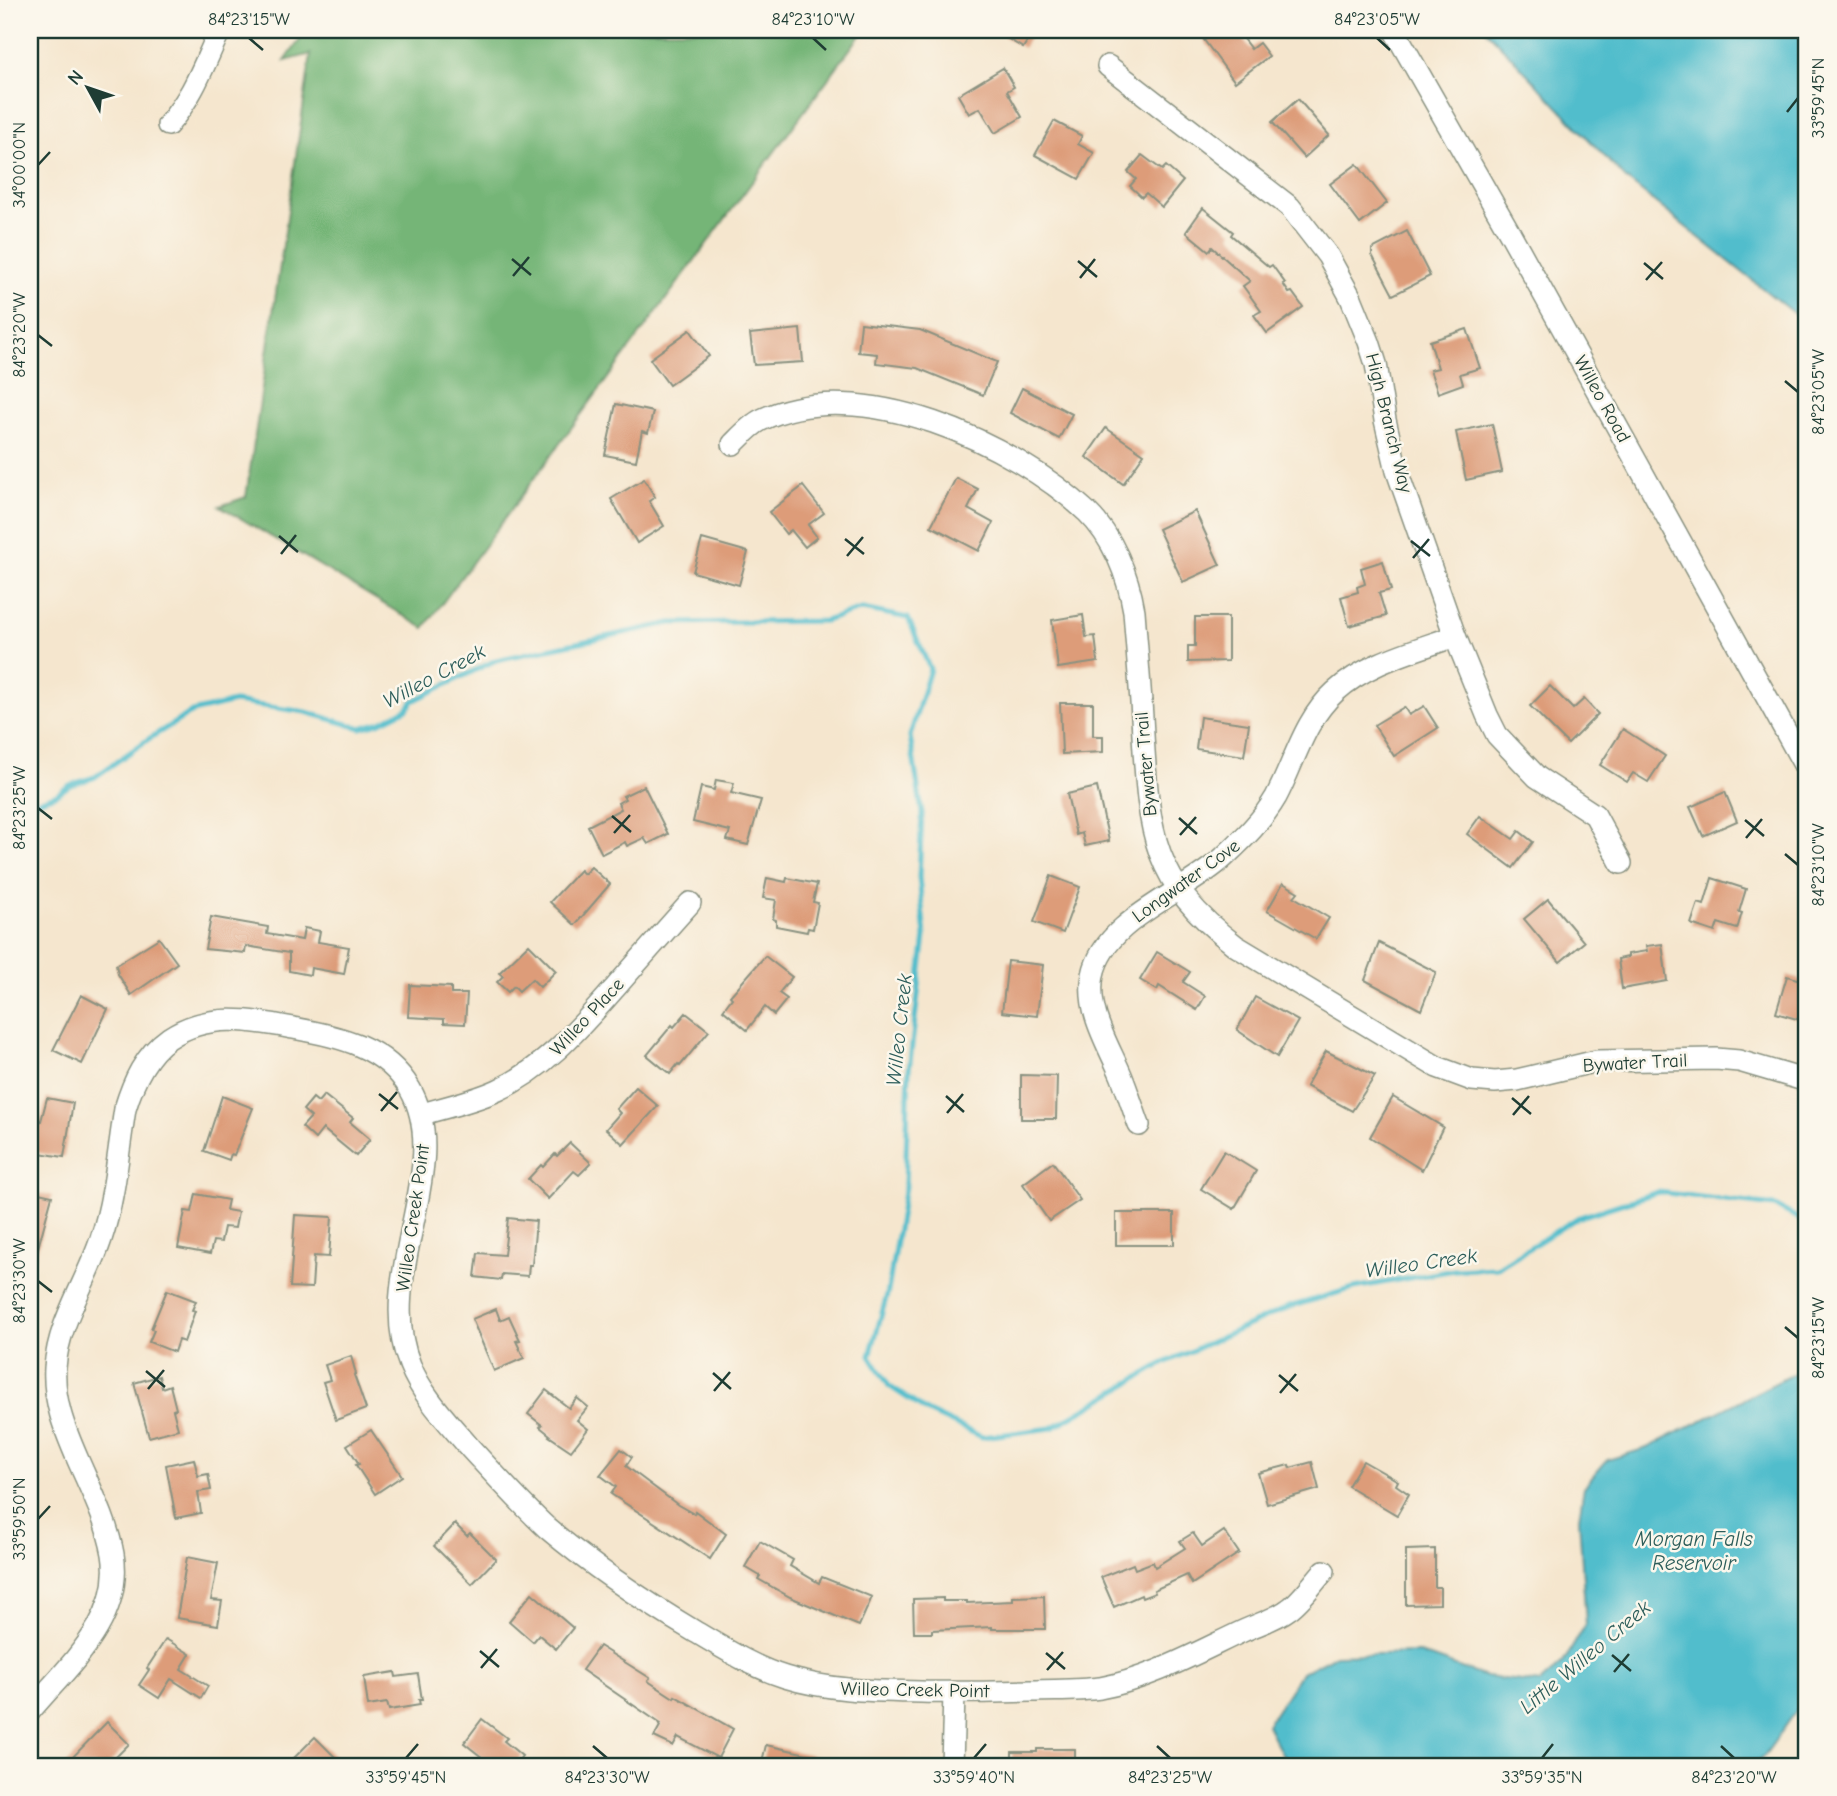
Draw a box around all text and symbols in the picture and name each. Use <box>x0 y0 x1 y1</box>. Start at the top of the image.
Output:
text: 84°23'15"W <box>208 9 290 30</box>
text: 84°23'10"W <box>771 9 855 30</box>
text: 84°23'05"W <box>1334 9 1420 30</box>
north arrow <box>52 52 122 122</box>
text: 33°59'45"N <box>1808 58 1829 138</box>
text: N <box>63 66 88 90</box>
text: 34°00'00"N <box>9 122 30 208</box>
text: 84°23'20"W <box>9 292 30 378</box>
text: 84°23'05"W <box>1808 349 1829 435</box>
street label: High Branch Way <box>1361 351 1417 496</box>
street label: Willeo Road <box>1569 352 1635 446</box>
water label: Willeo Creek <box>379 639 490 713</box>
street label: Bywater Trail <box>1130 711 1162 817</box>
text: 84°23'25"W <box>9 766 30 850</box>
text: 84°23'10"W <box>1808 823 1829 907</box>
street label: Longwater Cove <box>1128 835 1244 927</box>
water label: Willeo Creek <box>881 972 917 1087</box>
street label: Willeo Place <box>545 974 629 1060</box>
street label: Bywater Trail <box>1582 1049 1688 1077</box>
street label: Willeo Creek Point <box>392 1142 434 1293</box>
text: 84°23'30"W <box>9 1238 30 1324</box>
water label: Willeo Creek <box>1363 1243 1479 1283</box>
text: 84°23'15"W <box>1808 1297 1829 1379</box>
text: 33°59'50"N <box>9 1477 30 1561</box>
water label: Morgan Falls Reservoir <box>1634 1527 1753 1575</box>
water label: Little Willeo Creek <box>1515 1595 1656 1719</box>
street label: Willeo Creek Point <box>841 1678 990 1702</box>
text: 33°59'45"N <box>366 1767 446 1788</box>
text: 84°23'30"W <box>564 1767 650 1788</box>
text: 33°59'40"N <box>933 1767 1015 1788</box>
text: 84°23'25"W <box>1128 1767 1212 1788</box>
text: 33°59'35"N <box>1501 1767 1583 1788</box>
text: 84°23'20"W <box>1691 1767 1777 1788</box>

